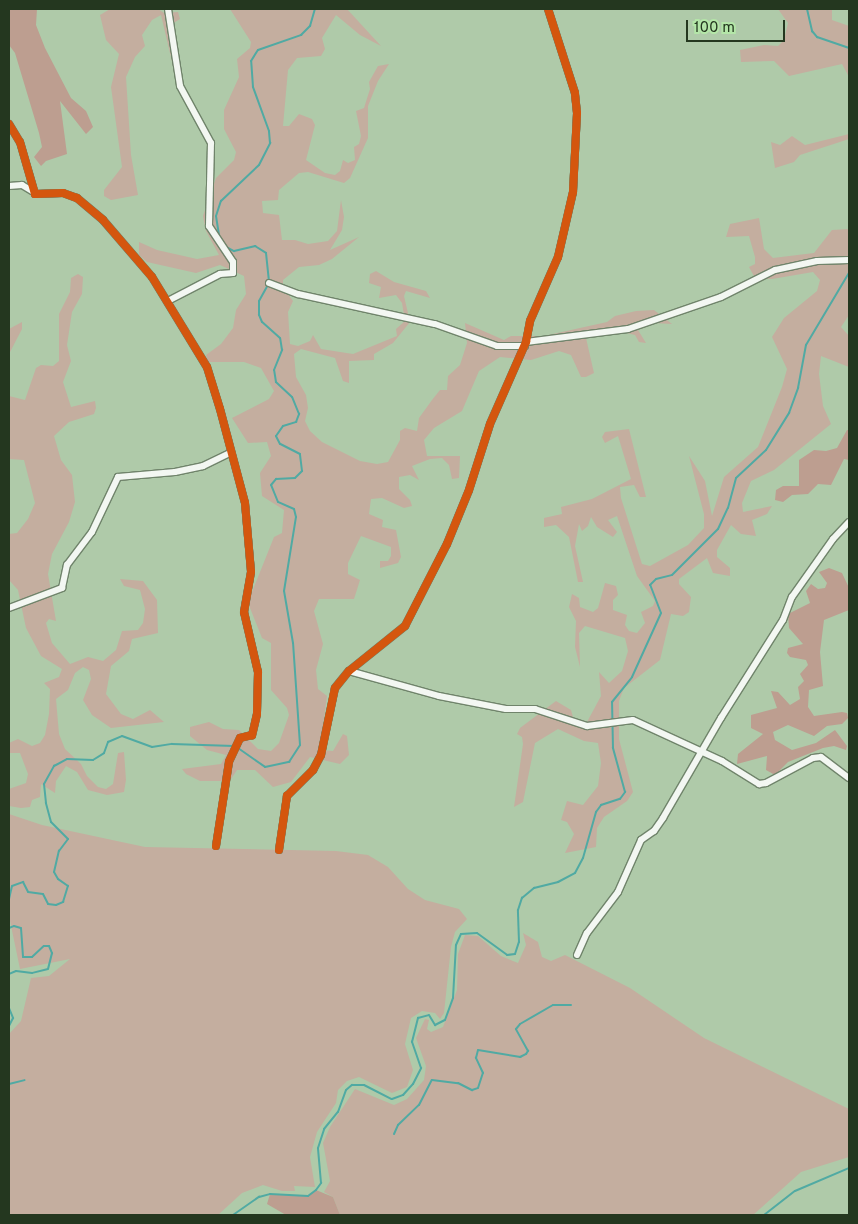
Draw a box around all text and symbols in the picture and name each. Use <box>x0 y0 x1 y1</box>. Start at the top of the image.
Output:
scale bar <box>688 10 787 42</box>
text: 100 m <box>694 19 735 38</box>

